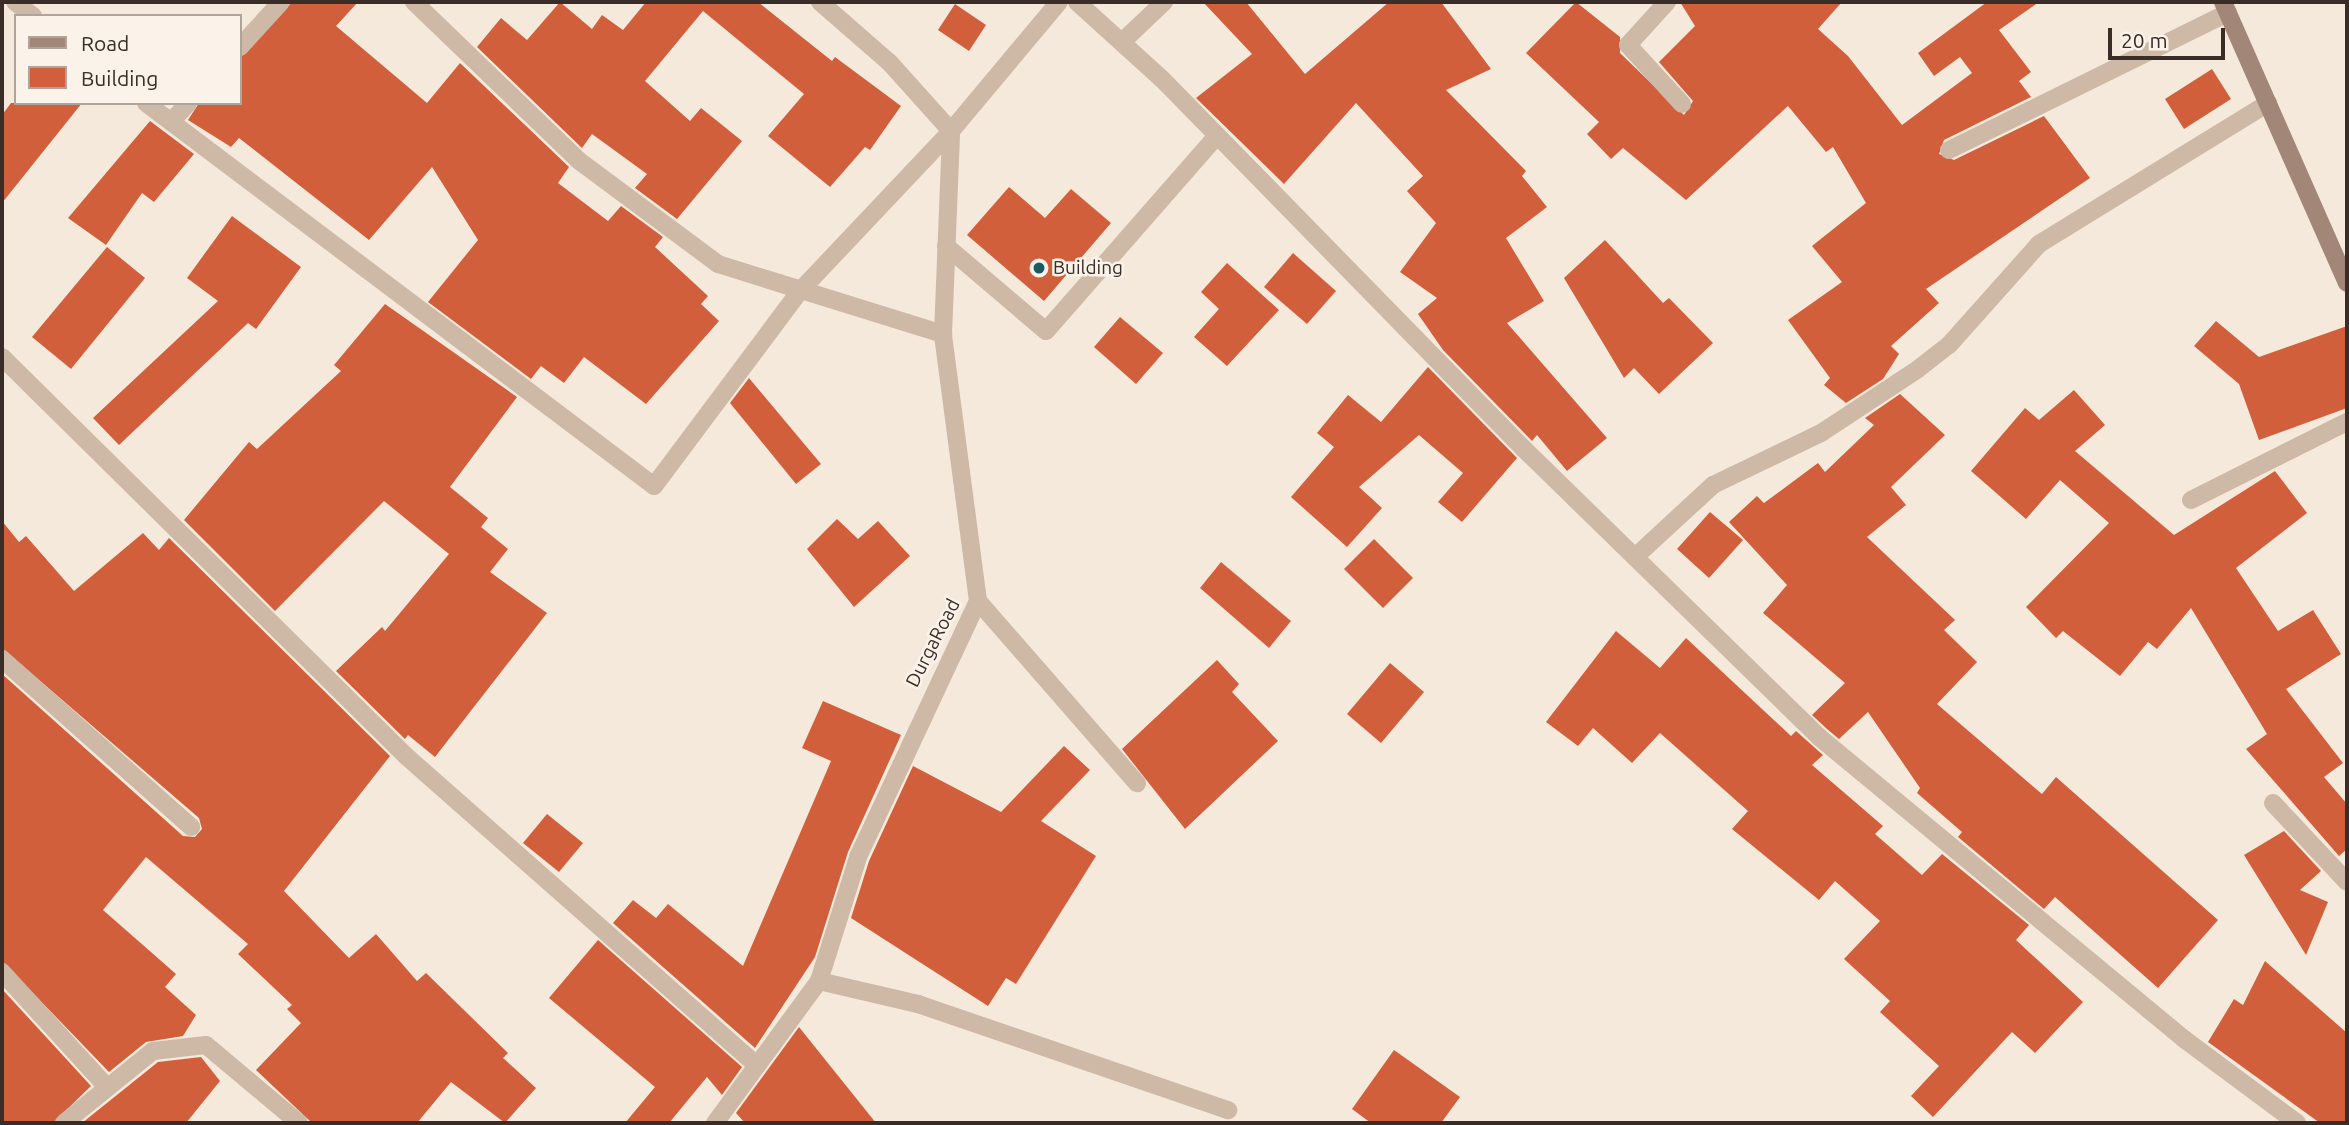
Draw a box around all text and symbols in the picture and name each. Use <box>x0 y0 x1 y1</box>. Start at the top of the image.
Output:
legend <box>14 14 242 105</box>
scale bar <box>2111 14 2228 58</box>
text: 20 m <box>2121 28 2168 52</box>
text: Road <box>81 31 129 55</box>
text: Building <box>81 66 158 90</box>
place label: Building <box>1053 257 1123 279</box>
marker: Building <box>1031 260 1047 276</box>
street label: DurgaRoad <box>901 595 965 691</box>

